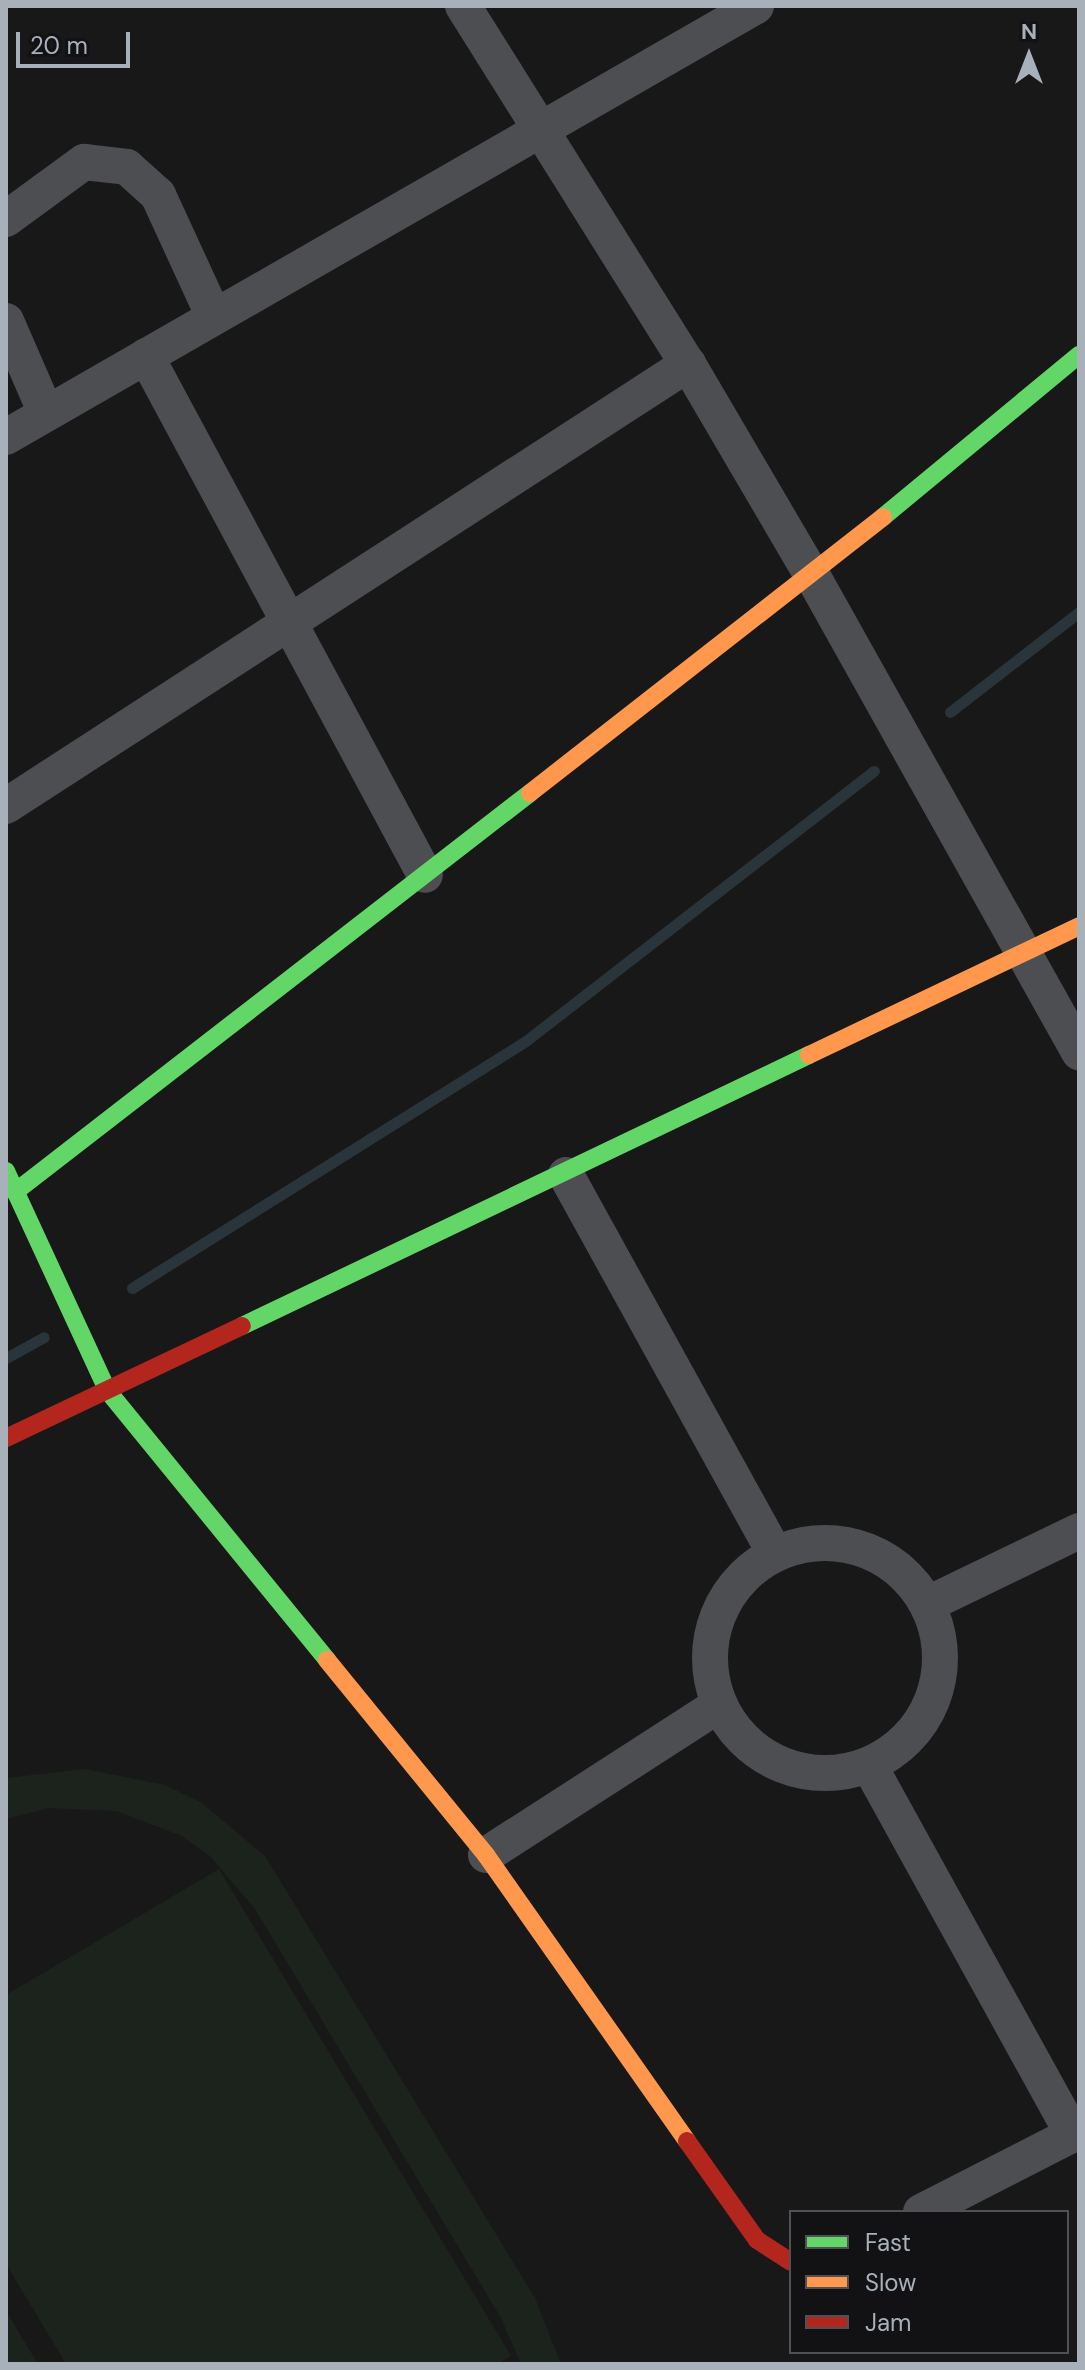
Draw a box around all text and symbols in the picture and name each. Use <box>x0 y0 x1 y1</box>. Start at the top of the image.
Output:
scale bar <box>20 16 134 66</box>
north arrow <box>989 16 1069 96</box>
text: N <box>1021 17 1037 46</box>
text: 20 m <box>30 30 88 61</box>
legend <box>789 2210 1069 2354</box>
text: Fast <box>865 2227 911 2258</box>
text: Slow <box>865 2267 916 2298</box>
text: Jam <box>865 2307 911 2338</box>

